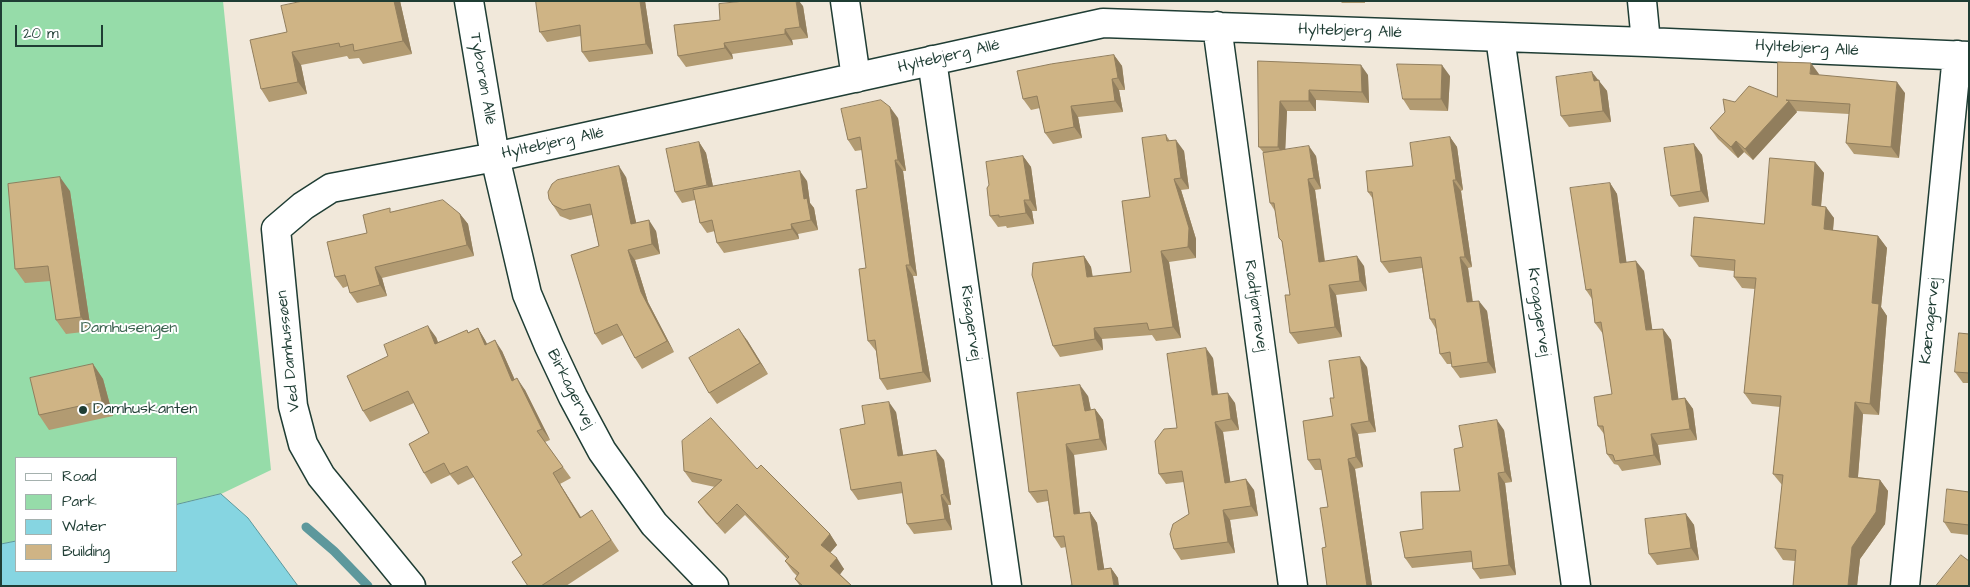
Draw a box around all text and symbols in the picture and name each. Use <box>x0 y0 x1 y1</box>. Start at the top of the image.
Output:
scale bar <box>18 15 105 47</box>
street label: Hyltebjerg Allé <box>1298 21 1402 43</box>
text: 20 m <box>23 23 59 44</box>
street label: Tyborøn Allé <box>464 32 500 126</box>
street label: Hyltebjerg Allé <box>896 36 1002 78</box>
street label: Hyltebjerg Allé <box>1755 37 1859 61</box>
street label: Hyltebjerg Allé <box>500 124 606 164</box>
street label: Rødtjørnevej <box>1239 259 1271 353</box>
street label: Krogagervej <box>1522 266 1554 358</box>
street label: Kæragervej <box>1917 277 1945 365</box>
street label: Risagervej <box>955 284 985 362</box>
street label: Ved Damhussøen <box>273 289 305 413</box>
park label: Damhusengen <box>81 319 177 339</box>
street label: Birkagervej <box>542 346 598 432</box>
place label: Damhuskanten <box>93 400 197 420</box>
marker: Damhuskanten <box>77 404 89 416</box>
legend <box>15 457 178 572</box>
text: Road <box>62 466 96 487</box>
text: Park <box>62 491 97 512</box>
text: Water <box>62 516 106 537</box>
text: Building <box>62 541 110 562</box>

